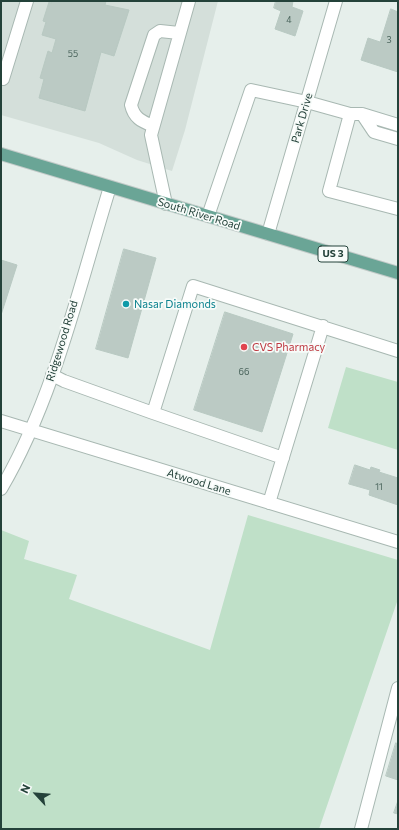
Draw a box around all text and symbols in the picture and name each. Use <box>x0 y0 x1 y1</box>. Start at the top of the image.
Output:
house number: 4 <box>286 15 292 25</box>
house number: 3 <box>386 35 392 45</box>
house number: 55 <box>68 49 78 59</box>
street label: Park Drive <box>289 91 315 145</box>
street label: South River Road <box>156 195 242 233</box>
road number: US 3 <box>318 246 348 262</box>
place label: Nasar Diamonds <box>134 297 216 311</box>
street label: Ridgewood Road <box>43 299 81 383</box>
marker: Nasar Diamonds <box>121 299 131 309</box>
place label: CVS Pharmacy <box>252 340 325 354</box>
marker: CVS Pharmacy <box>239 342 249 352</box>
house number: 66 <box>239 367 249 377</box>
street label: Atwood Lane <box>165 466 233 498</box>
house number: 11 <box>375 482 383 492</box>
north arrow <box>16 774 56 814</box>
text: N <box>17 782 32 795</box>

